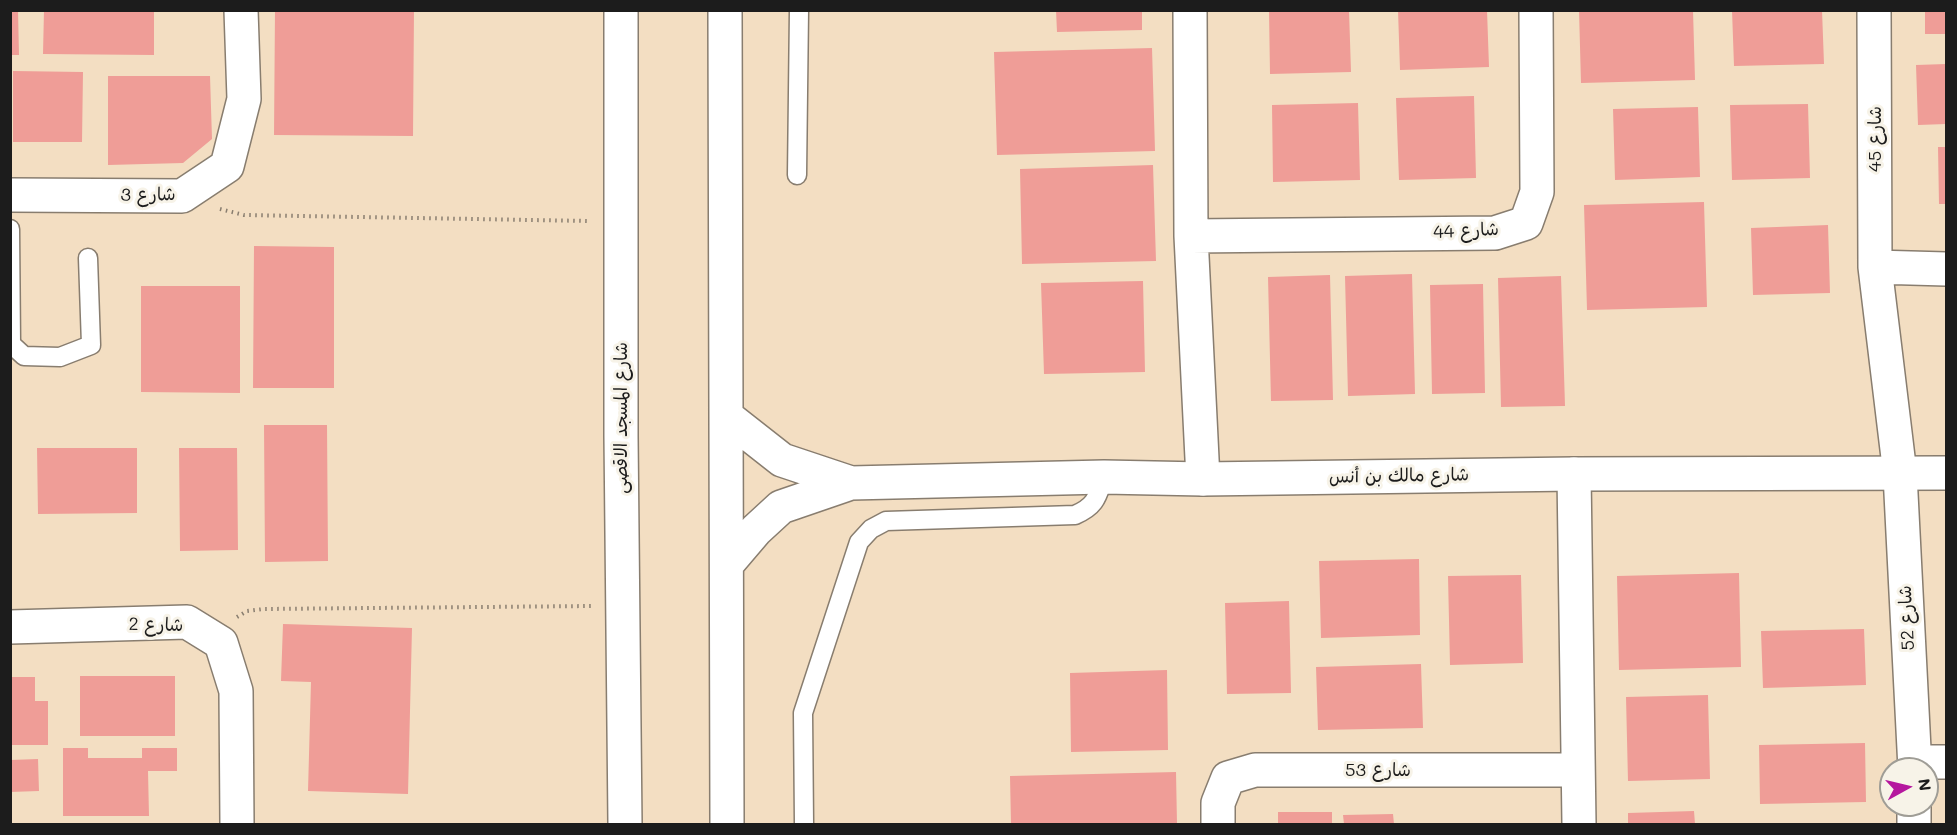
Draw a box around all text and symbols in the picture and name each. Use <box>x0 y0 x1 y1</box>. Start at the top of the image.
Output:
street label: شارع 45 <box>1864 106 1886 172</box>
street label: شارع 3 <box>120 184 176 206</box>
street label: شارع 44 <box>1433 218 1499 244</box>
street label: شارع المسجد الاقصى <box>610 342 632 494</box>
street label: شارع مالك بن أنس <box>1329 464 1469 488</box>
street label: شارع 52 <box>1895 585 1919 651</box>
street label: شارع 2 <box>128 614 184 636</box>
north arrow <box>1879 757 1939 817</box>
street label: شارع 53 <box>1345 759 1411 781</box>
text: N <box>1914 777 1937 792</box>

